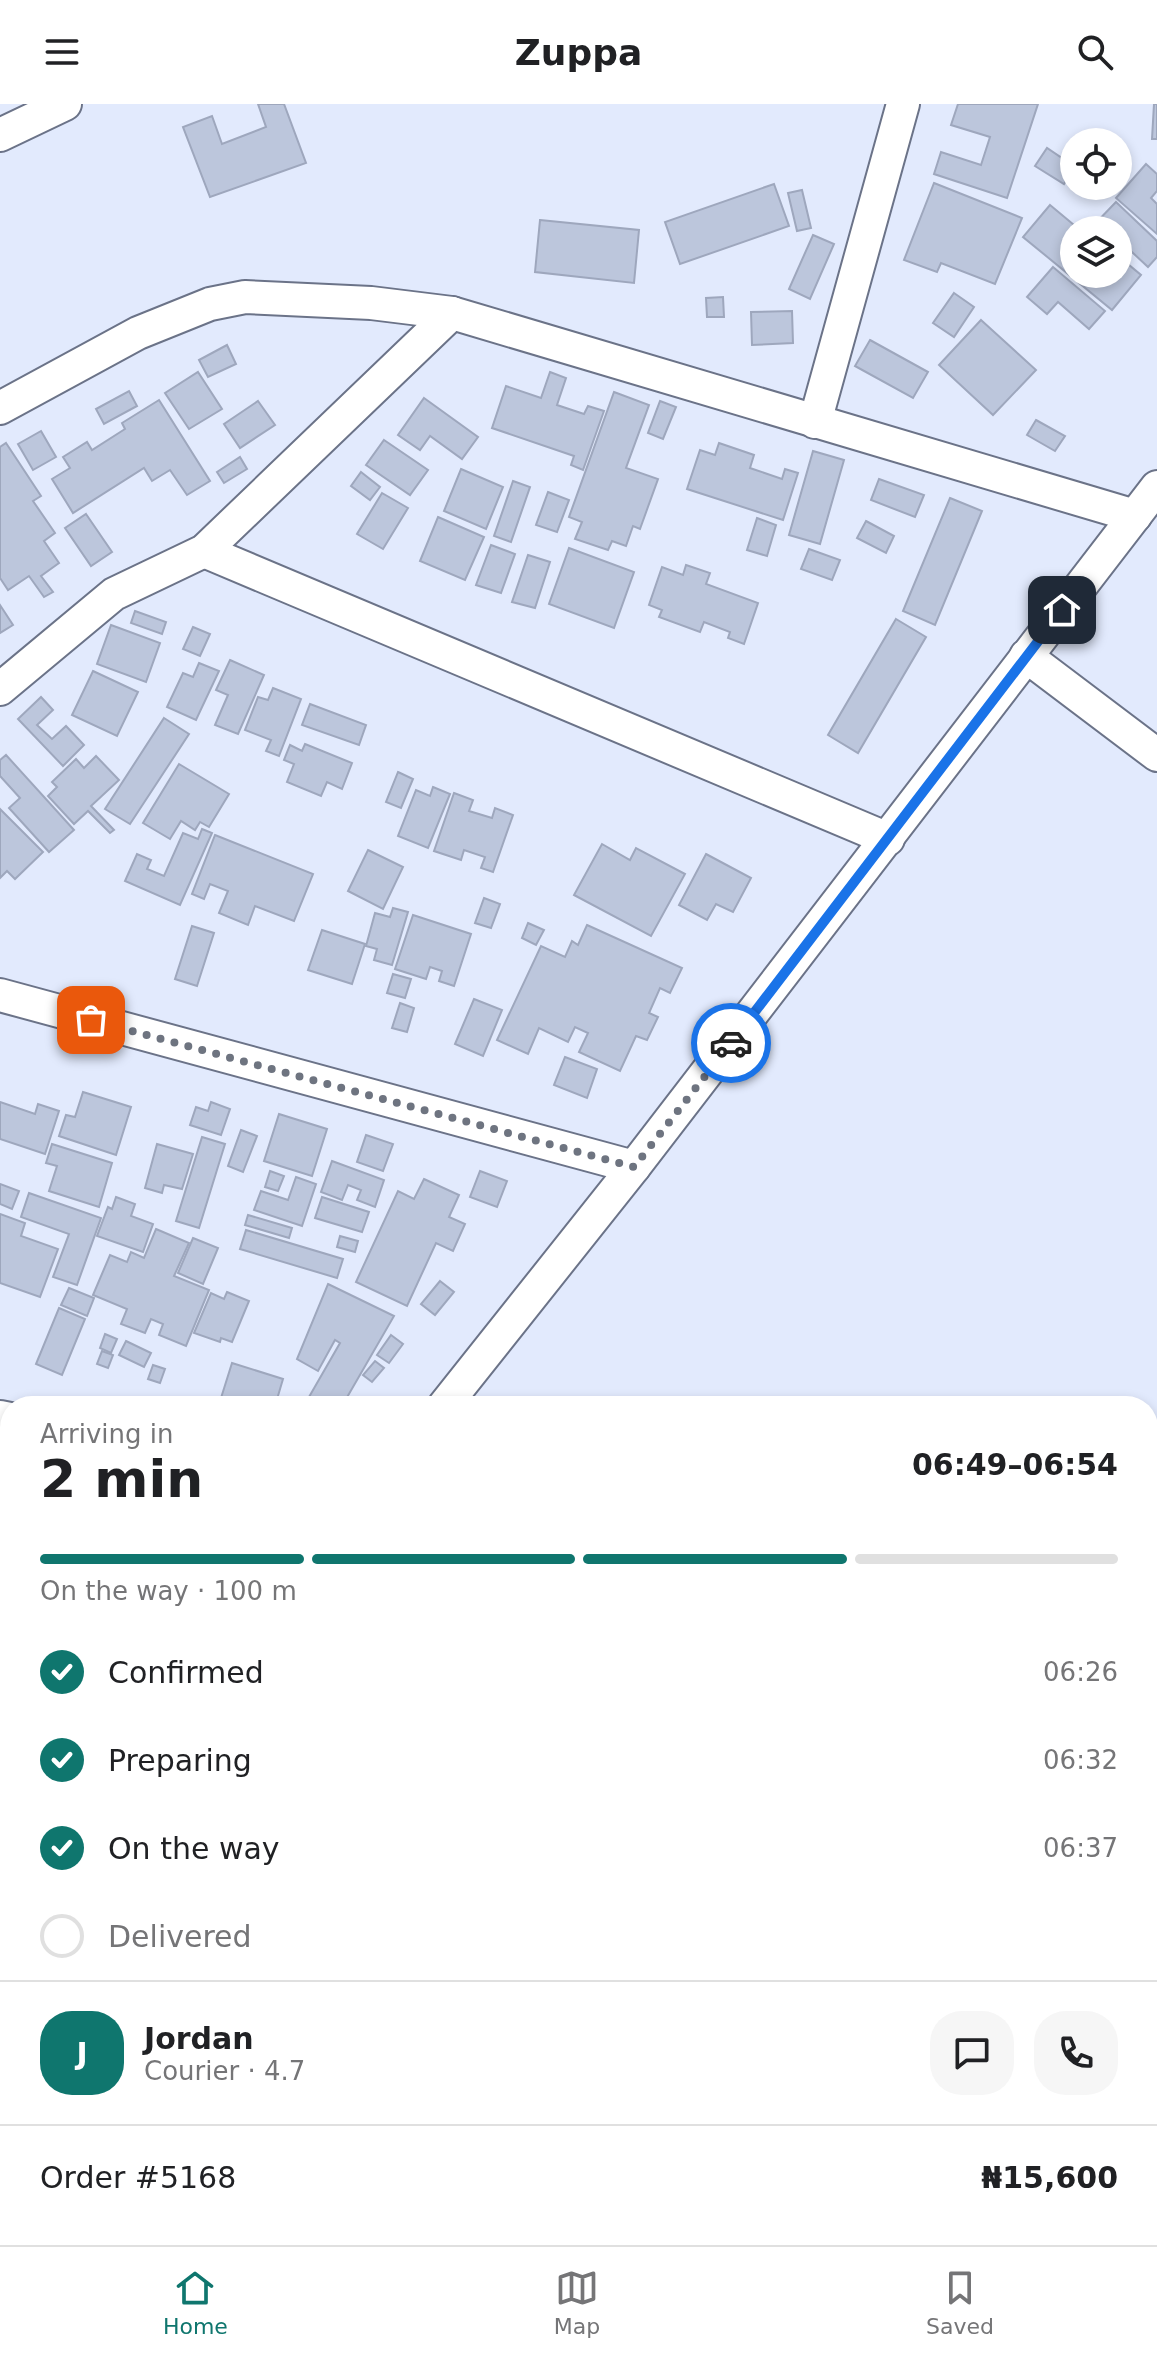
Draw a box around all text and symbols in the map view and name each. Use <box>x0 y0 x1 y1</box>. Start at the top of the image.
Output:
icon: menu <box>40 30 84 74</box>
icon: search <box>1073 30 1117 74</box>
text: Zuppa <box>515 32 642 73</box>
map controls <box>1060 128 1132 288</box>
button: locate <box>1060 128 1132 200</box>
button: layers <box>1060 216 1132 288</box>
pin <box>1028 576 1096 644</box>
icon: home <box>1040 588 1084 632</box>
pin <box>57 986 125 1054</box>
icon: bag <box>69 998 113 1042</box>
courier <box>691 1003 771 1083</box>
icon: car <box>709 1021 753 1065</box>
text: Arriving in <box>40 1419 174 1449</box>
text: 06:49–06:54 <box>912 1447 1118 1482</box>
text: 2 min <box>40 1449 203 1509</box>
text: On the way · 100 m <box>40 1576 297 1606</box>
icon: check <box>40 1650 84 1694</box>
text: Confirmed <box>108 1655 264 1690</box>
text: 06:26 <box>1043 1657 1118 1687</box>
icon: check <box>40 1738 84 1782</box>
text: Preparing <box>108 1743 252 1778</box>
text: 06:32 <box>1043 1745 1118 1775</box>
icon: check <box>40 1826 84 1870</box>
text: On the way <box>108 1831 280 1866</box>
text: 06:37 <box>1043 1833 1118 1863</box>
text: Delivered <box>108 1919 252 1954</box>
button: chat <box>930 2011 1014 2095</box>
button: phone <box>1034 2011 1118 2095</box>
text: Jordan <box>144 2021 254 2056</box>
text: J <box>76 2036 88 2071</box>
text: Courier · 4.7 <box>144 2056 305 2086</box>
text: Order #5168 <box>40 2160 236 2195</box>
text: ₦15,600 <box>981 2160 1118 2195</box>
tab: Home <box>163 2266 228 2339</box>
tab: Map <box>554 2266 600 2339</box>
tab: Saved <box>926 2266 994 2339</box>

